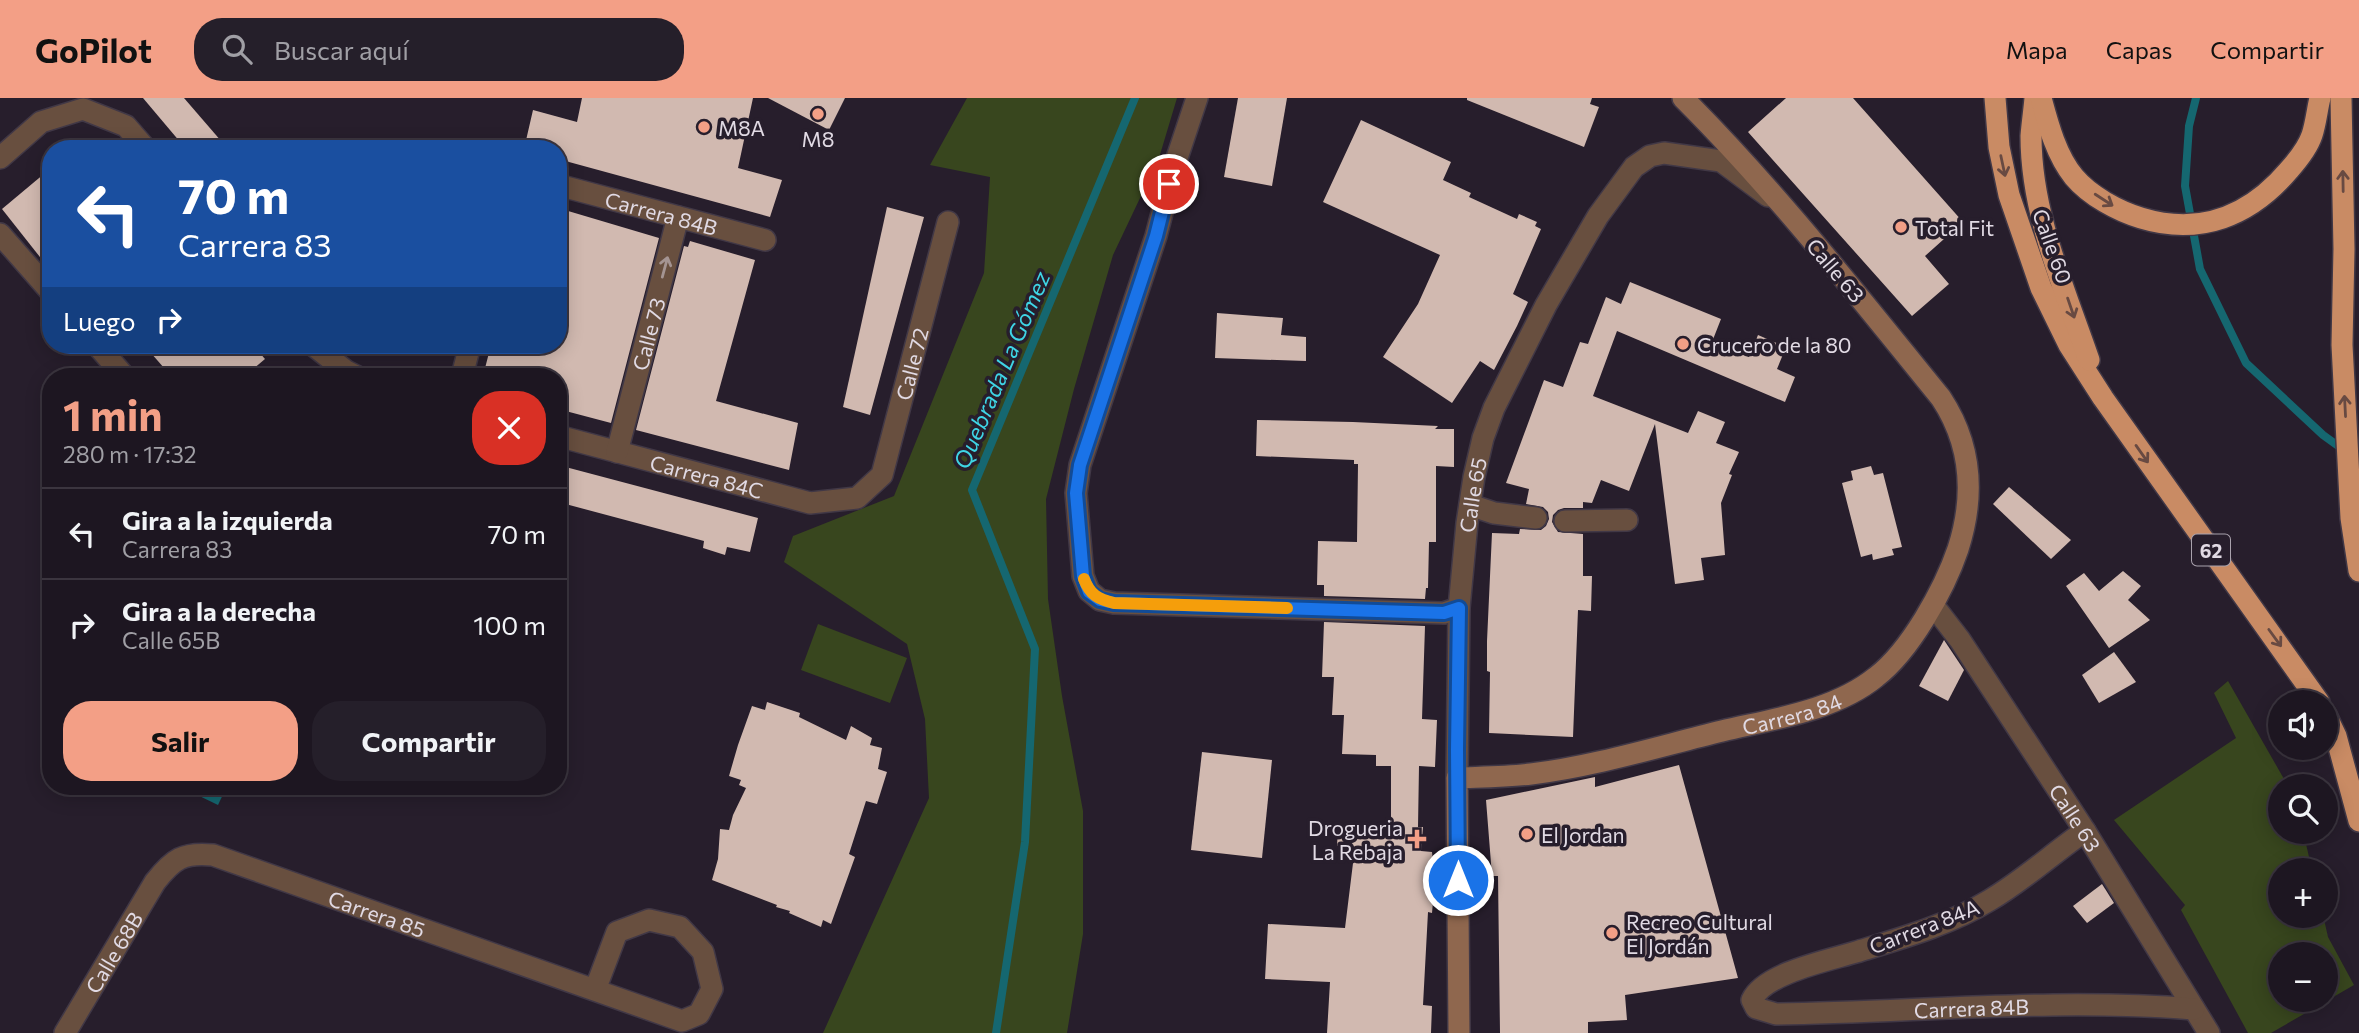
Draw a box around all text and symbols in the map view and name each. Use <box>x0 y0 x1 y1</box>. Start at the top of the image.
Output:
search box <box>194 18 684 81</box>
text: GoPilot <box>35 29 152 70</box>
icon: search <box>218 30 256 68</box>
text: Buscar aquí <box>274 34 409 65</box>
text: Mapa <box>2006 35 2068 64</box>
text: Capas <box>2106 35 2172 64</box>
text: Compartir <box>2210 35 2324 64</box>
marker: M8 <box>810 106 826 122</box>
place label: M8A <box>718 115 765 140</box>
marker: M8A <box>696 119 712 135</box>
place label: M8 <box>802 126 834 151</box>
pin <box>1139 154 1199 214</box>
one-way arrow <box>1996 154 2010 177</box>
text: 70 m <box>178 164 289 224</box>
icon: arrive <box>1150 165 1188 203</box>
icon: left <box>63 168 154 259</box>
one-way arrow <box>2336 170 2350 193</box>
street label: Carrera 84B <box>603 186 720 239</box>
one-way arrow <box>2093 193 2113 207</box>
street label: Calle 60 <box>2028 205 2078 287</box>
place label: Total Fit <box>1915 215 1994 240</box>
marker: Total Fit <box>1893 219 1909 235</box>
text: Carrera 83 <box>178 224 331 264</box>
street label: Calle 63 <box>1802 233 1870 307</box>
one-way arrow <box>659 256 672 279</box>
water label: Quebrada La Gómez <box>947 266 1056 473</box>
street label: Calle 73 <box>626 295 669 373</box>
one-way arrow <box>2066 296 2078 318</box>
icon: right <box>150 301 188 339</box>
text: Luego <box>63 305 136 336</box>
street label: Calle 72 <box>890 325 932 403</box>
place label: Crucero de la 80 <box>1697 332 1852 357</box>
marker: Crucero de la 80 <box>1675 336 1691 352</box>
text: 1 min <box>63 388 163 440</box>
button: close <box>472 391 546 465</box>
one-way arrow <box>2338 395 2351 418</box>
text: 280 m · 17:32 <box>63 440 197 468</box>
one-way arrow <box>2135 444 2149 463</box>
street label: Carrera 84C <box>648 449 766 503</box>
street label: Calle 65 <box>1454 455 1491 534</box>
text: Gira a la izquierda <box>122 504 333 535</box>
icon: left <box>63 515 101 553</box>
text: 70 m <box>488 518 546 549</box>
road number: 62 <box>2192 534 2230 565</box>
text: Carrera 83 <box>122 535 232 563</box>
text: Gira a la derecha <box>122 595 316 626</box>
icon: right <box>63 606 101 644</box>
text: 100 m <box>473 609 546 640</box>
text: Calle 65B <box>122 626 220 654</box>
one-way arrow <box>2268 628 2283 647</box>
street label: Carrera 84 <box>1740 687 1845 739</box>
map controls <box>2268 690 2338 1012</box>
button: sound <box>2268 690 2338 760</box>
button: Salir <box>63 701 298 781</box>
button: Compartir <box>312 701 546 781</box>
button: search <box>2268 774 2338 844</box>
street label: Calle 63 <box>2045 779 2107 856</box>
place label: Drogueria La Rebaja <box>1308 815 1403 864</box>
place label: El Jordan <box>1541 822 1625 847</box>
marker: El Jordan <box>1519 826 1535 842</box>
marker: Drogueria La Rebaja <box>1409 831 1425 847</box>
position arrow <box>1421 843 1495 917</box>
button: + <box>2268 858 2338 928</box>
street label: Carrera 85 <box>325 884 429 942</box>
street label: Carrera 84A <box>1865 894 1983 958</box>
street label: Calle 68B <box>79 907 147 997</box>
place label: Recreo Cultural El Jordán <box>1626 909 1773 958</box>
marker: Recreo Cultural El Jordán <box>1604 925 1620 941</box>
button: − <box>2268 942 2338 1012</box>
street label: Carrera 84B <box>1913 993 2029 1022</box>

